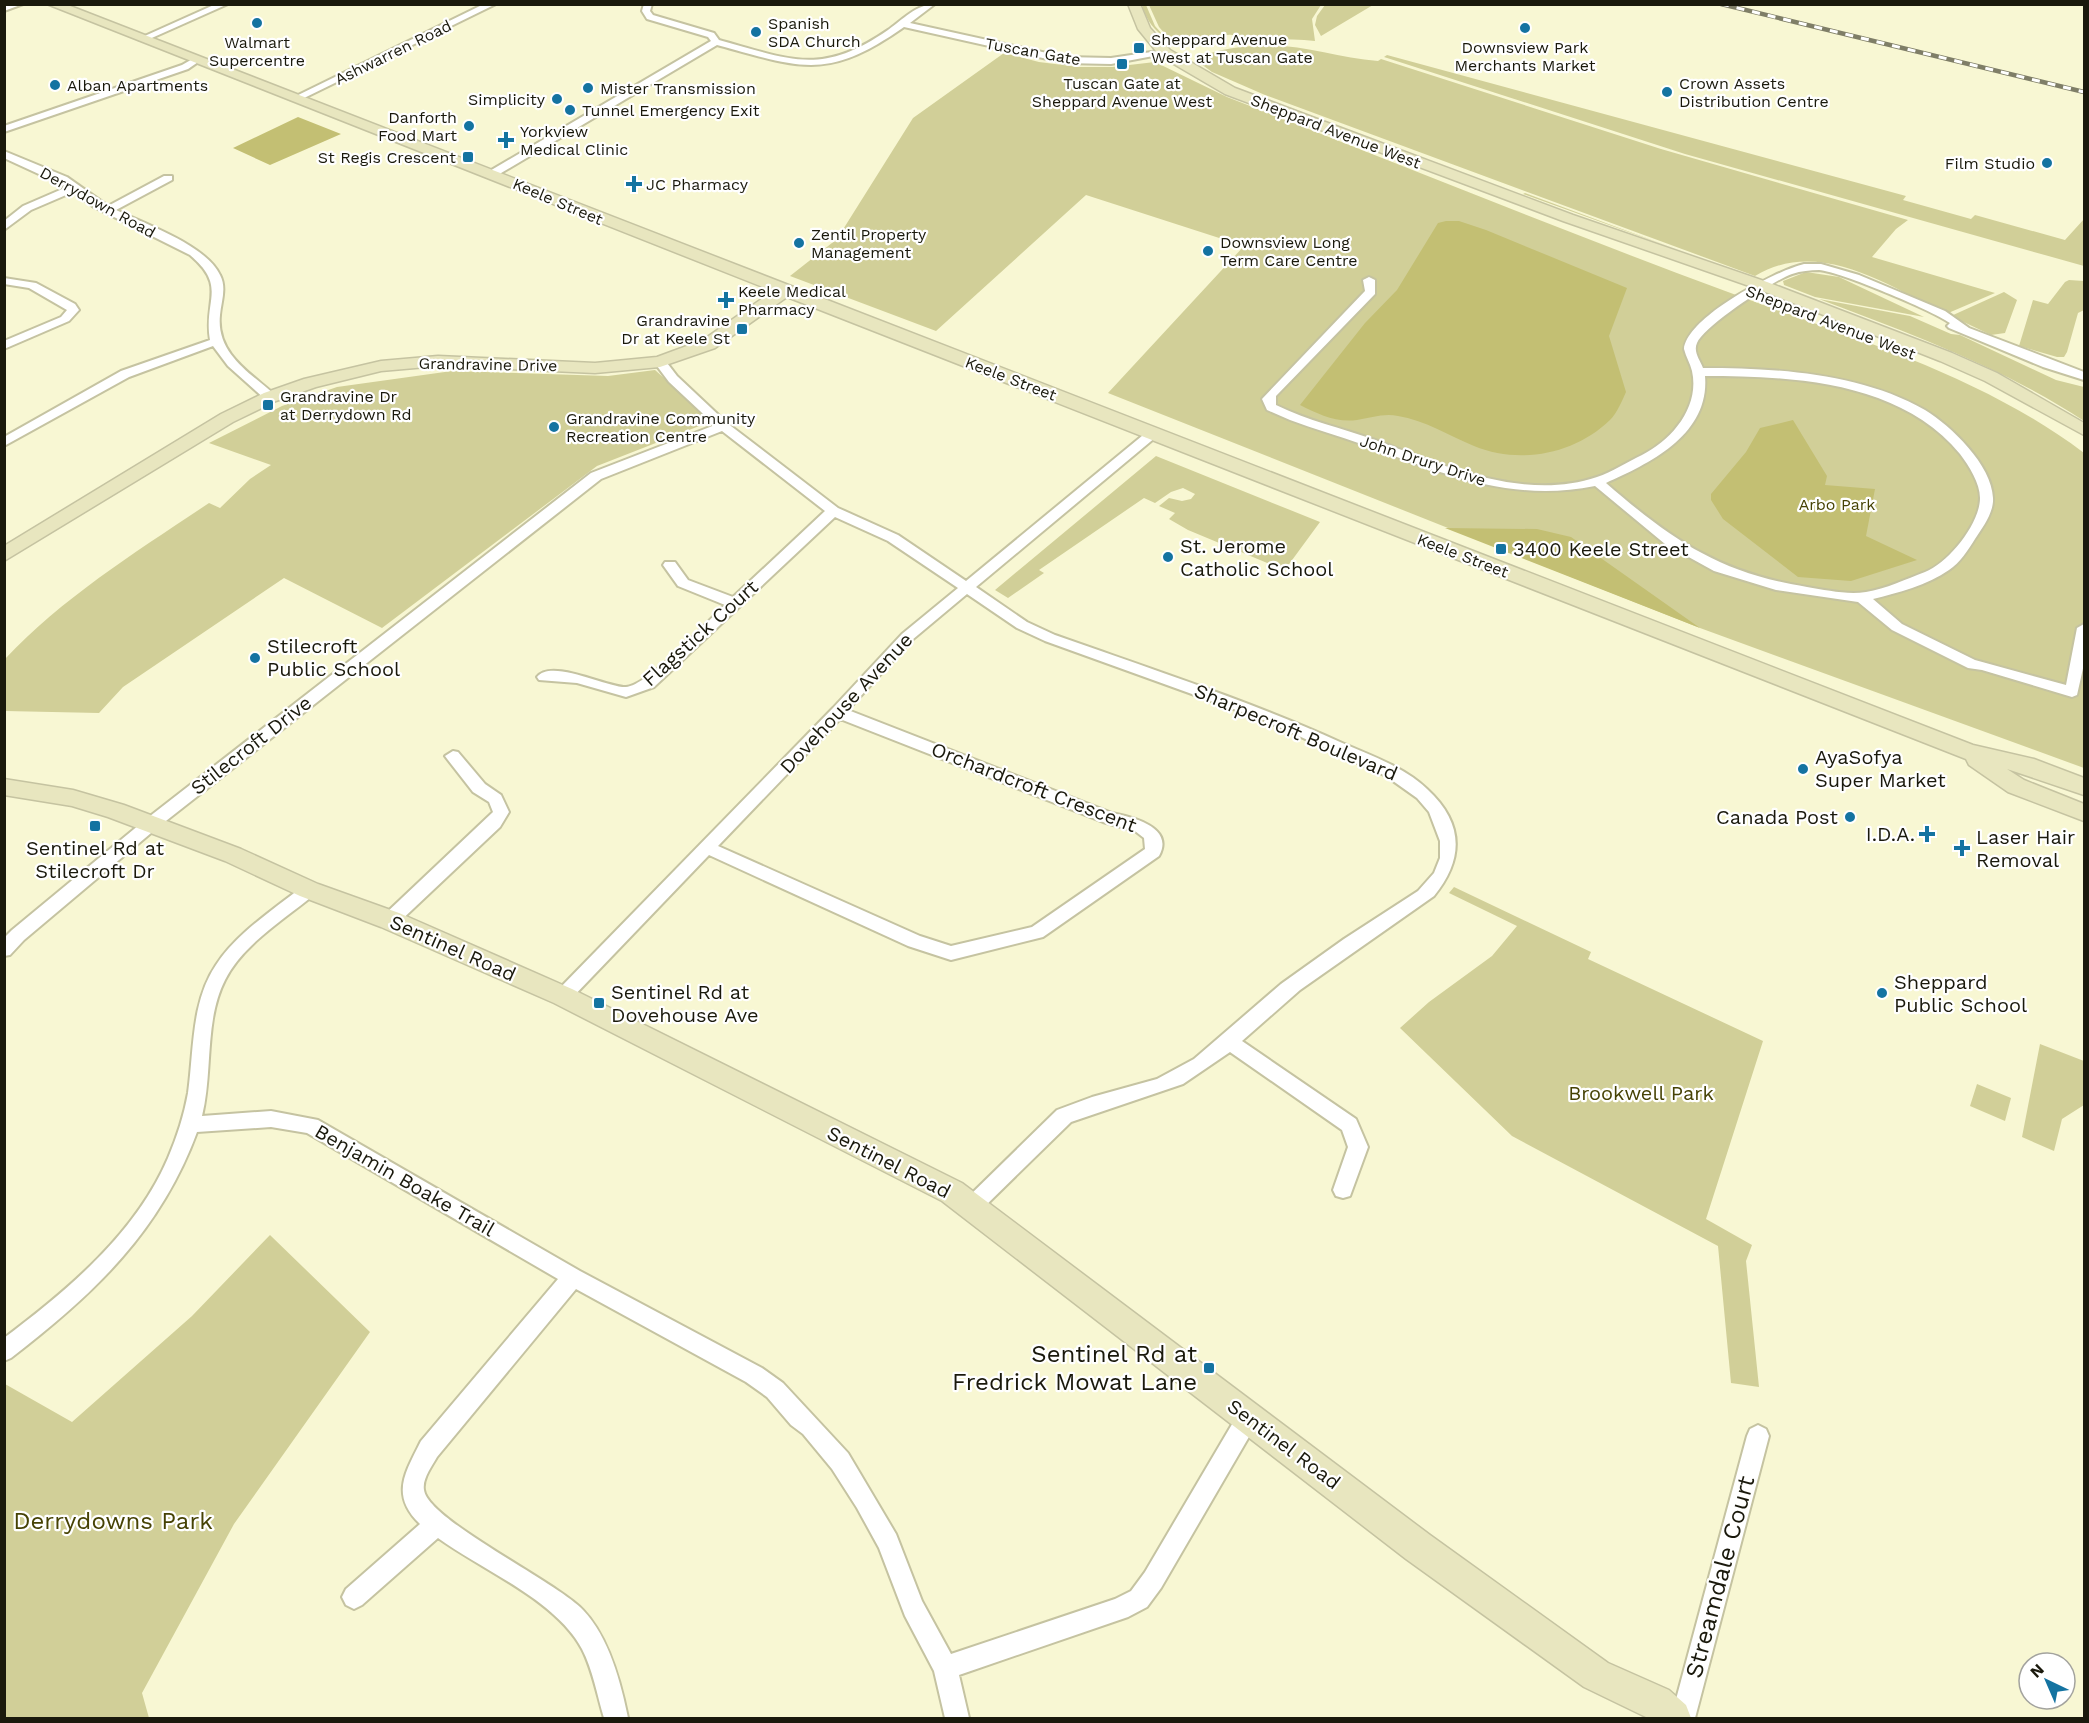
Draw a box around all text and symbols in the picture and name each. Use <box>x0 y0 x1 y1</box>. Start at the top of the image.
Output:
place label: Spanish SDA Church <box>768 14 861 51</box>
marker: Walmart Supercentre <box>250 16 264 30</box>
street label: Ashwarren Road <box>332 16 455 89</box>
marker: Downsview Park Merchants Market <box>1518 21 1532 35</box>
marker: Spanish SDA Church <box>749 25 763 39</box>
place label: Sheppard Avenue West at Tuscan Gate <box>1151 30 1313 67</box>
place label: Walmart Supercentre <box>209 33 305 70</box>
street label: Tuscan Gate <box>984 34 1082 69</box>
place label: Downsview Park Merchants Market <box>1455 38 1596 75</box>
marker: Sheppard Avenue West at Tuscan Gate <box>1132 41 1146 55</box>
marker: Tuscan Gate at Sheppard Avenue West <box>1115 57 1129 71</box>
place label: Tuscan Gate at Sheppard Avenue West <box>1032 74 1213 111</box>
place label: Crown Assets Distribution Centre <box>1679 74 1829 111</box>
place label: Alban Apartments <box>67 76 208 95</box>
marker: Alban Apartments <box>48 78 62 92</box>
place label: Mister Transmission <box>600 79 756 98</box>
marker: Mister Transmission <box>581 81 595 95</box>
marker: Crown Assets Distribution Centre <box>1660 85 1674 99</box>
place label: Simplicity <box>468 90 546 109</box>
street label: Sheppard Avenue West <box>1248 90 1424 173</box>
marker: Simplicity <box>550 92 564 106</box>
place label: Tunnel Emergency Exit <box>582 101 760 120</box>
marker: Tunnel Emergency Exit <box>563 103 577 117</box>
place label: Danforth Food Mart <box>378 108 457 145</box>
marker: Danforth Food Mart <box>462 119 476 133</box>
place label: Yorkview Medical Clinic <box>520 122 628 159</box>
marker: Yorkview Medical Clinic <box>497 131 515 149</box>
place label: St Regis Crescent <box>318 148 456 167</box>
marker: St Regis Crescent <box>461 150 475 164</box>
place label: Film Studio <box>1945 154 2035 173</box>
marker: Film Studio <box>2040 156 2054 170</box>
street label: Derrydown Road <box>37 163 159 242</box>
street label: Keele Street <box>510 174 606 229</box>
place label: JC Pharmacy <box>646 175 749 194</box>
marker: JC Pharmacy <box>627 177 641 191</box>
place label: Zentil Property Management <box>811 225 927 262</box>
place label: Downsview Long Term Care Centre <box>1220 233 1358 270</box>
marker: Zentil Property Management <box>792 236 806 250</box>
marker: Downsview Long Term Care Centre <box>1201 244 1215 258</box>
street label: Sheppard Avenue West <box>1743 281 1919 364</box>
place label: Keele Medical Pharmacy <box>738 282 846 319</box>
marker: Keele Medical Pharmacy <box>719 293 733 307</box>
place label: Grandravine Dr at Keele St <box>621 311 730 348</box>
marker: Grandravine Dr at Keele St <box>735 322 749 336</box>
street label: Keele Street <box>963 352 1059 405</box>
street label: Grandravine Drive <box>418 354 558 375</box>
place label: Grandravine Dr at Derrydown Rd <box>280 387 412 424</box>
marker: Grandravine Dr at Derrydown Rd <box>261 398 275 412</box>
place label: Grandravine Community Recreation Centre <box>566 409 756 446</box>
marker: Grandravine Community Recreation Centre <box>547 420 561 434</box>
street label: John Drury Drive <box>1357 431 1488 490</box>
park label: Arbo Park <box>1799 495 1875 514</box>
street label: Keele Street <box>1415 529 1511 582</box>
place label: St. Jerome Catholic School <box>1180 534 1333 581</box>
place label: 3400 Keele Street <box>1513 537 1689 561</box>
marker: 3400 Keele Street <box>1494 542 1508 556</box>
marker: St. Jerome Catholic School <box>1161 550 1175 564</box>
street label: Flagstick Court <box>637 574 763 691</box>
street label: Dovehouse Avenue <box>775 628 917 778</box>
place label: Stilecroft Public School <box>267 634 400 681</box>
marker: Stilecroft Public School <box>248 651 262 665</box>
street label: Sharpecroft Boulevard <box>1191 678 1401 786</box>
street label: Stilecroft Drive <box>186 690 316 800</box>
street label: Orchardcroft Crescent <box>928 737 1141 837</box>
place label: AyaSofya Super Market <box>1815 745 1946 792</box>
marker: AyaSofya Super Market <box>1796 762 1810 776</box>
place label: Canada Post <box>1716 805 1839 829</box>
marker: Canada Post <box>1843 810 1857 824</box>
marker: Sentinel Rd at Stilecroft Dr <box>88 819 102 833</box>
place label: I.D.A. <box>1866 822 1915 846</box>
place label: Laser Hair Removal <box>1976 825 2075 872</box>
marker: I.D.A. <box>1920 827 1934 841</box>
place label: Sentinel Rd at Stilecroft Dr <box>26 836 165 883</box>
marker: Laser Hair Removal <box>1953 839 1971 857</box>
street label: Sentinel Road <box>386 910 520 986</box>
place label: Sheppard Public School <box>1894 970 2027 1017</box>
place label: Sentinel Rd at Dovehouse Ave <box>611 980 759 1027</box>
marker: Sheppard Public School <box>1875 986 1889 1000</box>
marker: Sentinel Rd at Dovehouse Ave <box>592 996 606 1010</box>
park label: Brookwell Park <box>1568 1081 1714 1105</box>
street label: Benjamin Boake Trail <box>311 1119 499 1241</box>
street label: Sentinel Road <box>823 1121 955 1203</box>
place label: Sentinel Rd at Fredrick Mowat Lane <box>952 1340 1197 1396</box>
marker: Sentinel Rd at Fredrick Mowat Lane <box>1202 1361 1216 1375</box>
street label: Sentinel Road <box>1223 1394 1345 1494</box>
street label: Streamdale Court <box>1680 1473 1760 1681</box>
park label: Derrydowns Park <box>13 1507 213 1535</box>
north arrow <box>2017 1651 2077 1711</box>
text: N <box>2026 1660 2048 1682</box>

